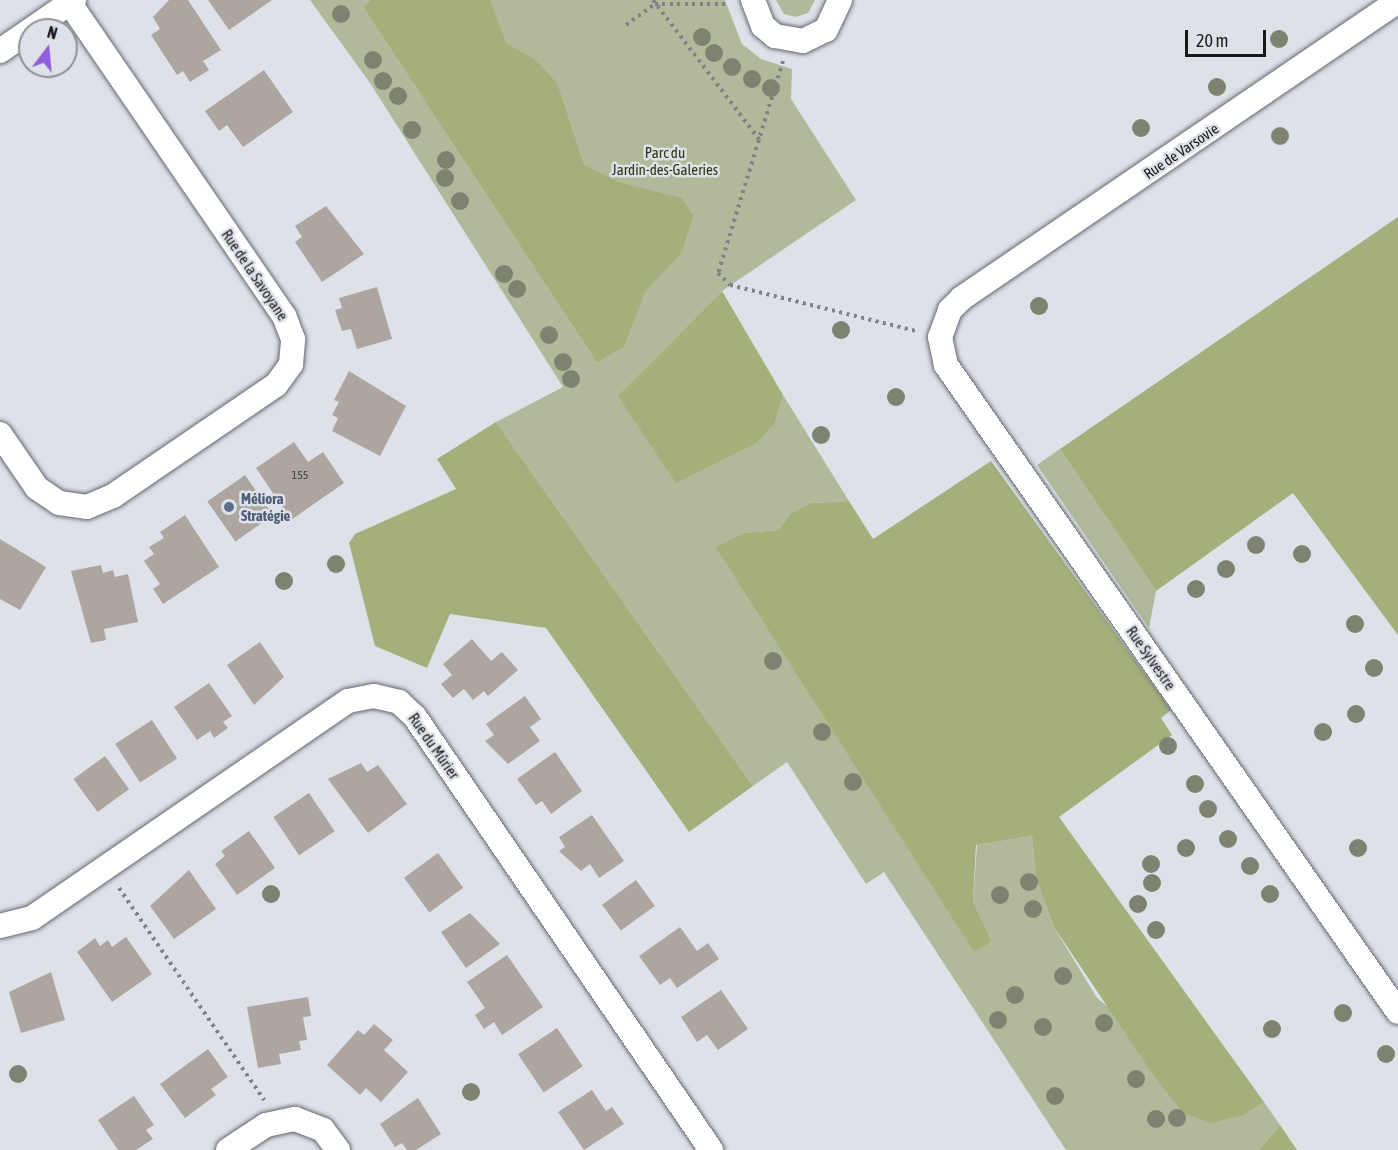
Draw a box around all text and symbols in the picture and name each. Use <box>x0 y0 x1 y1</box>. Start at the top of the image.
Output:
north arrow <box>18 18 78 78</box>
scale bar <box>1188 18 1269 56</box>
text: N <box>45 23 59 43</box>
text: 20 m <box>1196 30 1228 51</box>
street label: Rue de Varsovie <box>1140 119 1222 183</box>
park label: Parc du Jardin-des-Galeries <box>612 143 718 178</box>
street label: Rue de la Savoyane <box>218 226 292 324</box>
house number: 155 <box>292 469 308 483</box>
place label: Méliora Stratégie <box>241 489 290 524</box>
marker: Méliora Stratégie <box>222 500 236 514</box>
street label: Rue Sylvestre <box>1123 623 1179 693</box>
street label: Rue du Mûrier <box>405 710 463 782</box>

